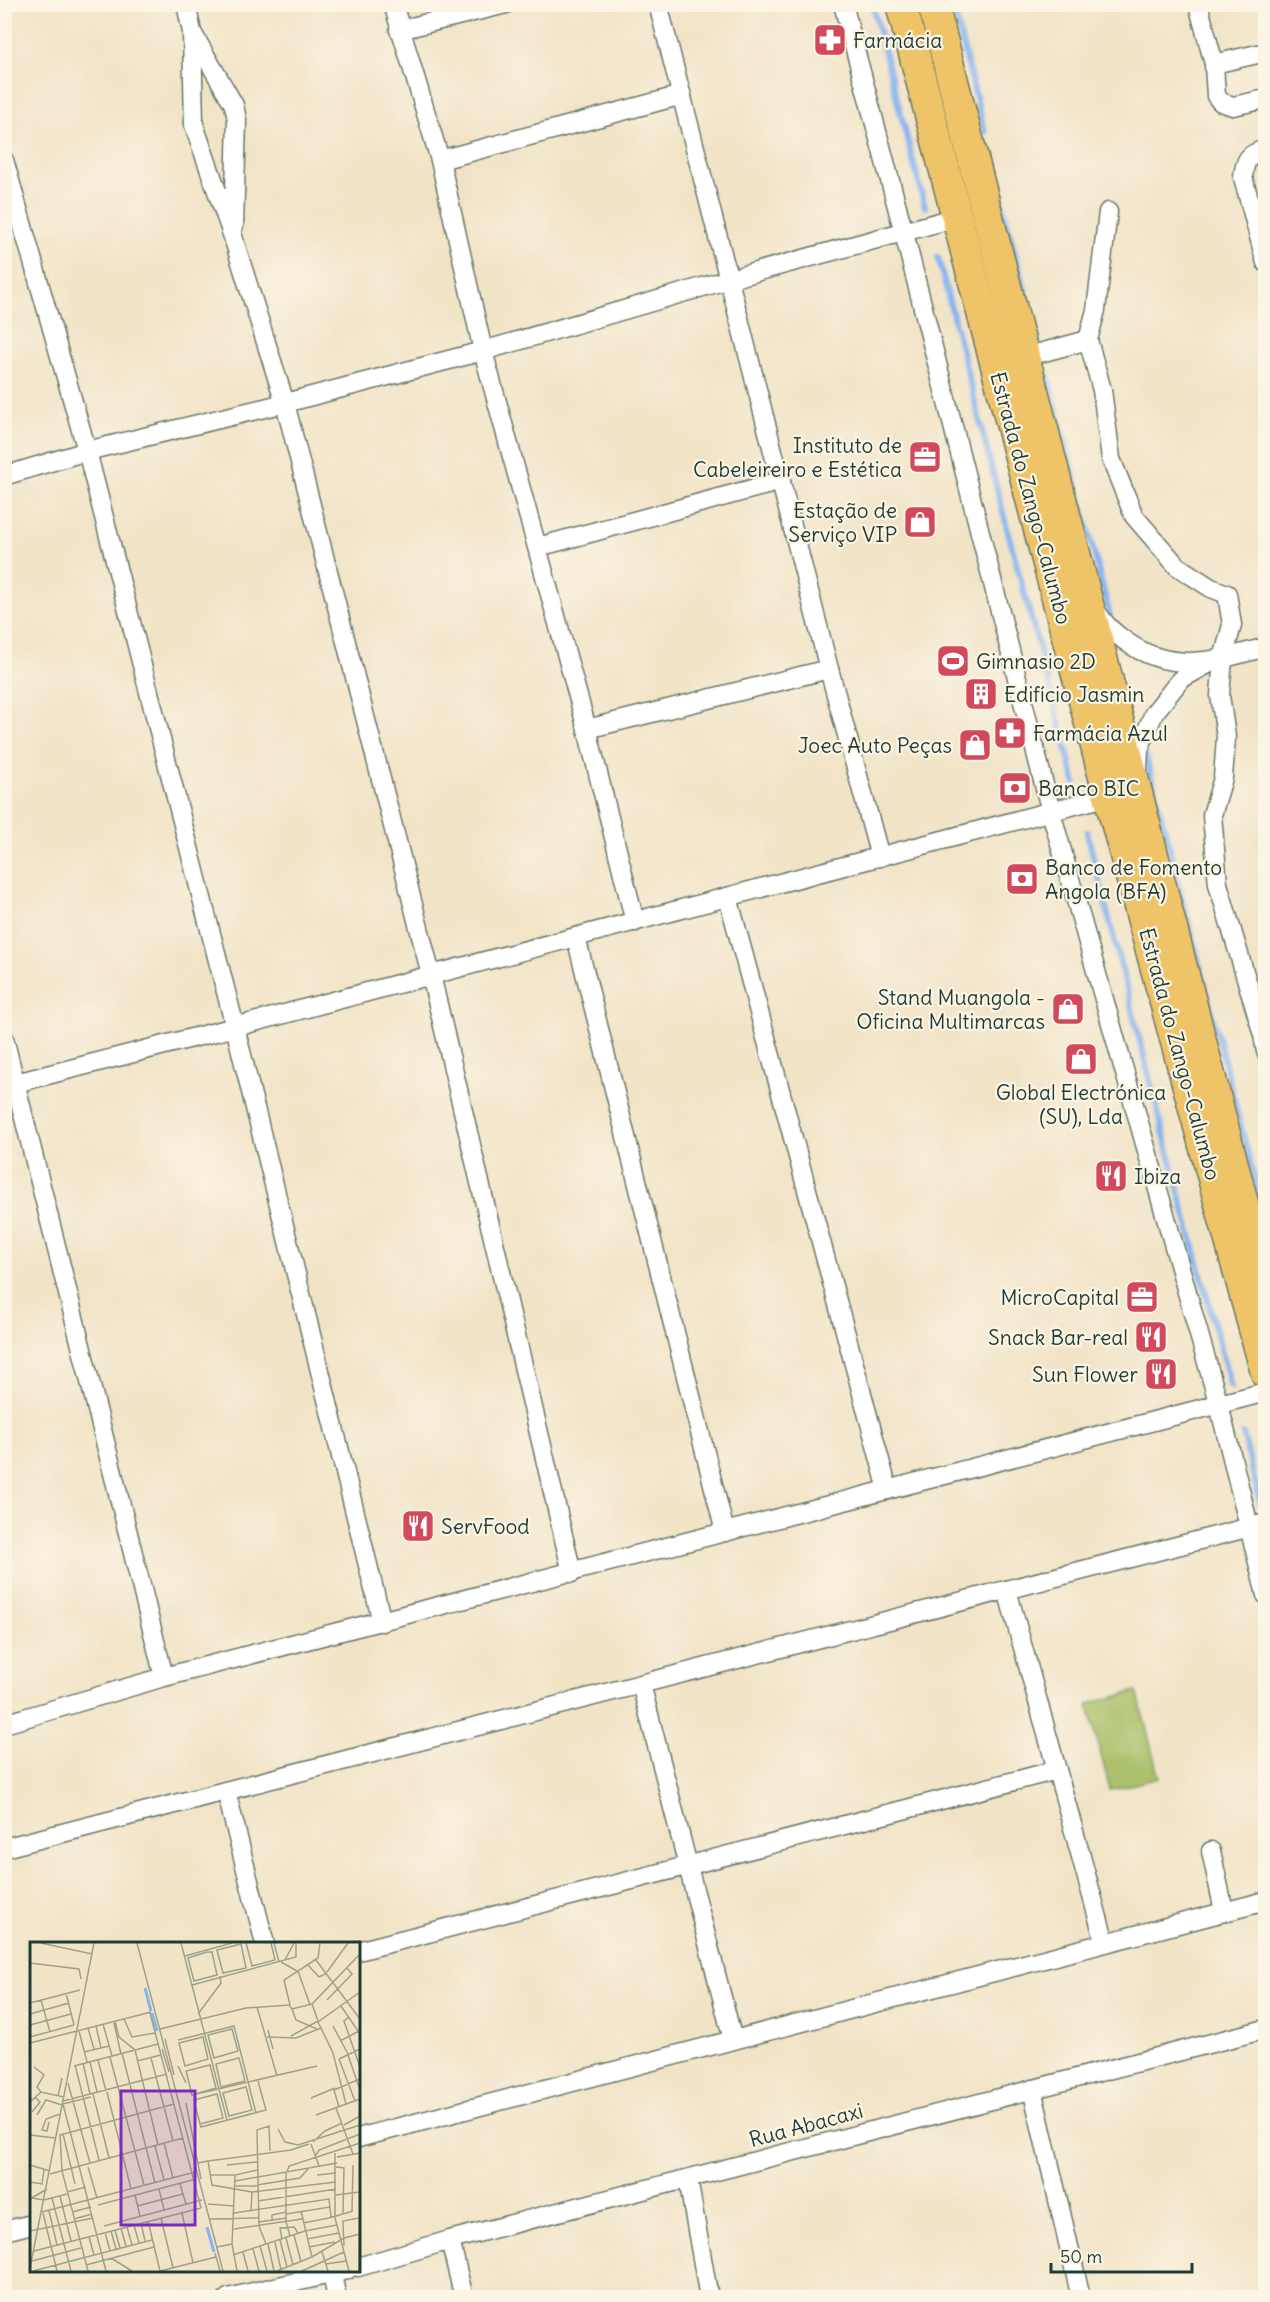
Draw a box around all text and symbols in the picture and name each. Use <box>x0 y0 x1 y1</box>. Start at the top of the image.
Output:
pharmacy icon: Farmácia <box>812 22 848 58</box>
place label: Farmácia <box>853 27 942 54</box>
street label: Estrada do Zango-Calumbo <box>984 369 1078 627</box>
place label: Instituto de Cabeleireiro e Estética <box>693 432 902 483</box>
office icon: Instituto de Cabeleireiro e Estética <box>907 439 943 475</box>
place label: Estação de Serviço VIP <box>788 497 897 548</box>
shop icon: Estação de Serviço VIP <box>902 504 938 540</box>
sports icon: Gimnasio 2D <box>935 643 971 679</box>
place label: Gimnasio 2D <box>976 648 1096 675</box>
building icon: Edifício Jasmin <box>963 676 999 712</box>
place label: Edifício Jasmin <box>1004 681 1144 708</box>
pharmacy icon: Farmácia Azul <box>992 715 1028 751</box>
place label: Farmácia Azul <box>1033 720 1168 747</box>
shop icon: Joec Auto Peças <box>957 727 993 763</box>
place label: Joec Auto Peças <box>798 732 952 759</box>
bank icon: Banco BIC <box>997 770 1033 806</box>
place label: Banco BIC <box>1038 775 1140 802</box>
place label: Banco de Fomento Angola (BFA) <box>1045 854 1222 905</box>
bank icon: Banco de Fomento Angola (BFA) <box>1004 861 1040 897</box>
street label: Estrada do Zango-Calumbo <box>1133 925 1227 1183</box>
place label: Stand Muangola - Oficina Multimarcas <box>856 984 1045 1035</box>
shop icon: Stand Muangola - Oficina Multimarcas <box>1050 991 1086 1027</box>
shop icon: Global Electrónica (SU), Lda <box>1063 1041 1099 1077</box>
place label: Global Electrónica (SU), Lda <box>996 1079 1166 1130</box>
restaurant icon: Ibiza <box>1093 1158 1129 1194</box>
place label: Ibiza <box>1134 1163 1181 1190</box>
office icon: MicroCapital <box>1124 1279 1160 1315</box>
place label: MicroCapital <box>1000 1284 1119 1311</box>
restaurant icon: Snack Bar-real <box>1133 1319 1169 1355</box>
place label: Snack Bar-real <box>988 1324 1128 1351</box>
restaurant icon: Sun Flower <box>1143 1356 1179 1392</box>
place label: Sun Flower <box>1032 1361 1138 1388</box>
restaurant icon: ServFood <box>400 1508 436 1544</box>
place label: ServFood <box>441 1513 530 1540</box>
inset map <box>30 1942 360 2272</box>
street label: Rua Abacaxi <box>746 2097 866 2153</box>
scale bar <box>1051 2236 1192 2274</box>
text: 50 m <box>1060 2245 1102 2268</box>

